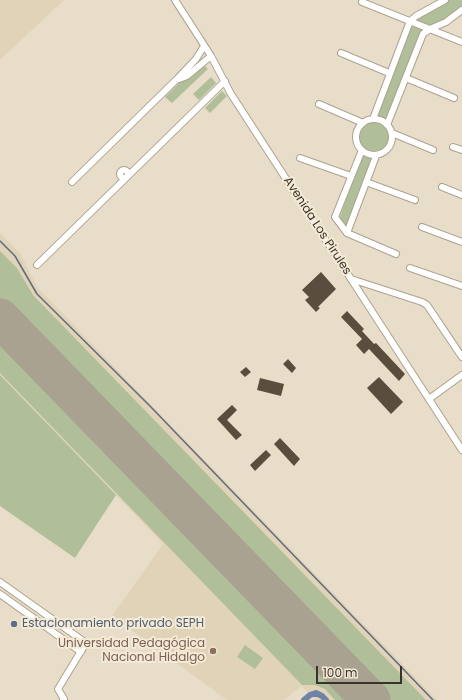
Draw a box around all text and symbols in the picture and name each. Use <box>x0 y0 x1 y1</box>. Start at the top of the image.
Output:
street label: Avenida Los Pirules <box>280 175 354 277</box>
place label: Estacionamiento privado SEPH <box>22 617 204 631</box>
marker: Estacionamiento privado SEPH <box>9 619 19 629</box>
place label: Universidad Pedagógica Nacional Hidalgo <box>58 637 205 665</box>
marker: Universidad Pedagógica Nacional Hidalgo <box>208 646 218 656</box>
scale bar <box>318 658 404 684</box>
text: 100 m <box>323 664 357 681</box>

